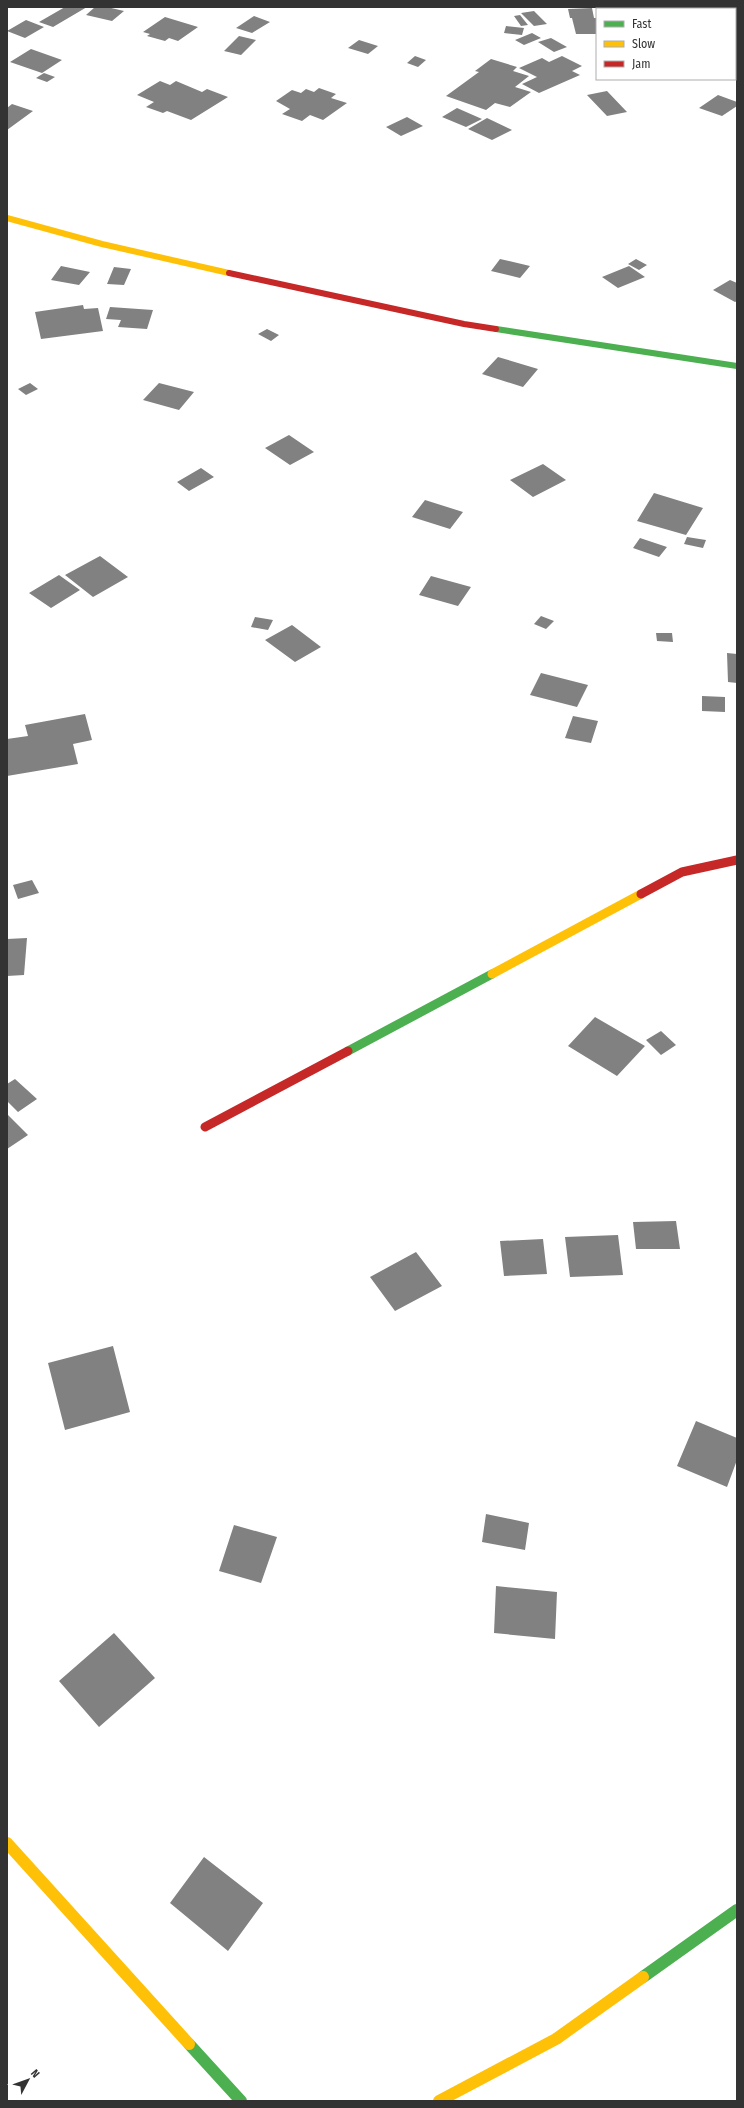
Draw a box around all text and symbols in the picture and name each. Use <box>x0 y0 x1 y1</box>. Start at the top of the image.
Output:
legend <box>596 8 736 80</box>
text: Fast <box>632 17 651 31</box>
text: Slow <box>632 37 655 51</box>
text: Jam <box>632 57 650 71</box>
north arrow <box>8 2060 48 2100</box>
text: N <box>28 2067 42 2081</box>

